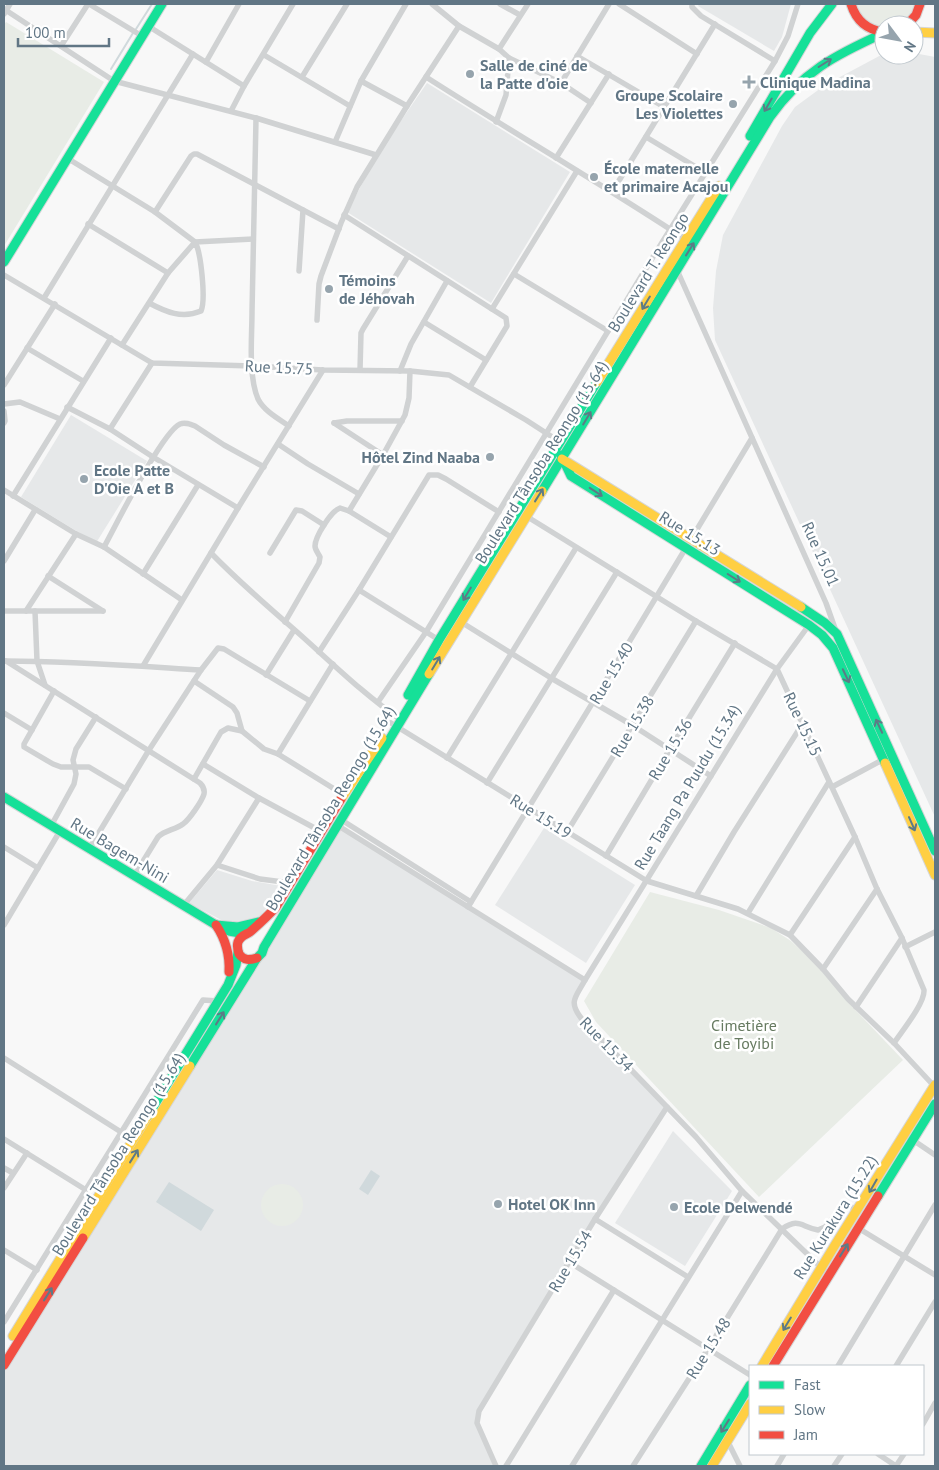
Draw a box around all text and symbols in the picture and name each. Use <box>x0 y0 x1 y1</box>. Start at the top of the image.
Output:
scale bar <box>18 15 109 47</box>
north arrow <box>874 15 924 65</box>
text: 100 m <box>25 23 66 42</box>
text: N <box>900 38 920 56</box>
place label: Salle de ciné de la Patte d'oie <box>480 55 588 93</box>
one-way arrow <box>818 57 832 68</box>
marker: Salle de ciné de la Patte d'oie <box>464 68 476 80</box>
place label: Clinique Madina <box>760 72 871 92</box>
marker: Clinique Madina <box>742 75 756 89</box>
place label: Groupe Scolaire Les Violettes <box>615 85 723 123</box>
marker: Groupe Scolaire Les Violettes <box>727 98 739 110</box>
one-way arrow <box>762 98 772 112</box>
place label: École maternelle et primaire Acajou <box>604 158 728 196</box>
marker: École maternelle et primaire Acajou <box>588 171 600 183</box>
street label: Boulevard T. Reongo <box>603 208 693 336</box>
one-way arrow <box>685 243 695 257</box>
place label: Témoins de Jéhovah <box>339 270 415 308</box>
marker: Témoins de Jéhovah <box>323 283 335 295</box>
one-way arrow <box>641 296 651 310</box>
street label: Rue 15.75 <box>244 355 314 379</box>
street label: Boulevard Tânsoba Reongo (15.64) <box>470 357 612 567</box>
one-way arrow <box>582 411 592 425</box>
place label: Hôtel Zind Naaba <box>362 447 480 467</box>
marker: Hôtel Zind Naaba <box>484 451 496 463</box>
place label: Ecole Patte D'Oie A et B <box>94 460 174 498</box>
marker: Ecole Patte D'Oie A et B <box>78 473 90 485</box>
one-way arrow <box>589 487 603 497</box>
one-way arrow <box>534 488 545 502</box>
street label: Rue 15.13 <box>656 506 724 560</box>
street label: Rue 15.01 <box>798 519 844 589</box>
one-way arrow <box>726 573 740 583</box>
one-way arrow <box>462 587 473 601</box>
street label: Rue 15.40 <box>585 638 637 708</box>
one-way arrow <box>431 657 441 671</box>
one-way arrow <box>841 668 851 683</box>
street label: Rue 15.15 <box>779 689 827 759</box>
street label: Rue 15.38 <box>606 691 658 761</box>
street label: Rue Taang Pa Puudu (15.34) <box>630 701 744 873</box>
street label: Boulevard Tânsoba Reongo (15.64) <box>261 702 399 914</box>
street label: Rue 15.36 <box>644 714 696 784</box>
one-way arrow <box>874 719 884 734</box>
street label: Rue 15.19 <box>507 789 575 843</box>
street label: Rue Bagem-Nini <box>67 813 173 887</box>
one-way arrow <box>908 816 918 831</box>
one-way arrow <box>215 1011 225 1025</box>
street label: Rue 15.34 <box>576 1012 638 1076</box>
park label: Cimetière de Toyibi <box>711 1015 777 1053</box>
street label: Boulevard Tânsoba Reongo (15.64) <box>47 1049 189 1259</box>
one-way arrow <box>129 1149 140 1163</box>
street label: Rue Kurakura (15.22) <box>789 1151 881 1283</box>
one-way arrow <box>867 1178 877 1192</box>
place label: Hotel OK Inn <box>508 1194 595 1214</box>
place label: Ecole Delwendé <box>684 1197 793 1217</box>
marker: Hotel OK Inn <box>492 1198 504 1210</box>
marker: Ecole Delwendé <box>668 1201 680 1213</box>
street label: Rue 15.54 <box>544 1226 596 1296</box>
one-way arrow <box>839 1243 850 1257</box>
one-way arrow <box>43 1287 54 1301</box>
street label: Rue 15.48 <box>681 1314 735 1382</box>
one-way arrow <box>782 1316 792 1330</box>
legend <box>749 1365 924 1455</box>
text: Fast <box>794 1375 821 1394</box>
text: Slow <box>794 1400 825 1419</box>
one-way arrow <box>720 1418 730 1432</box>
text: Jam <box>793 1425 818 1444</box>

